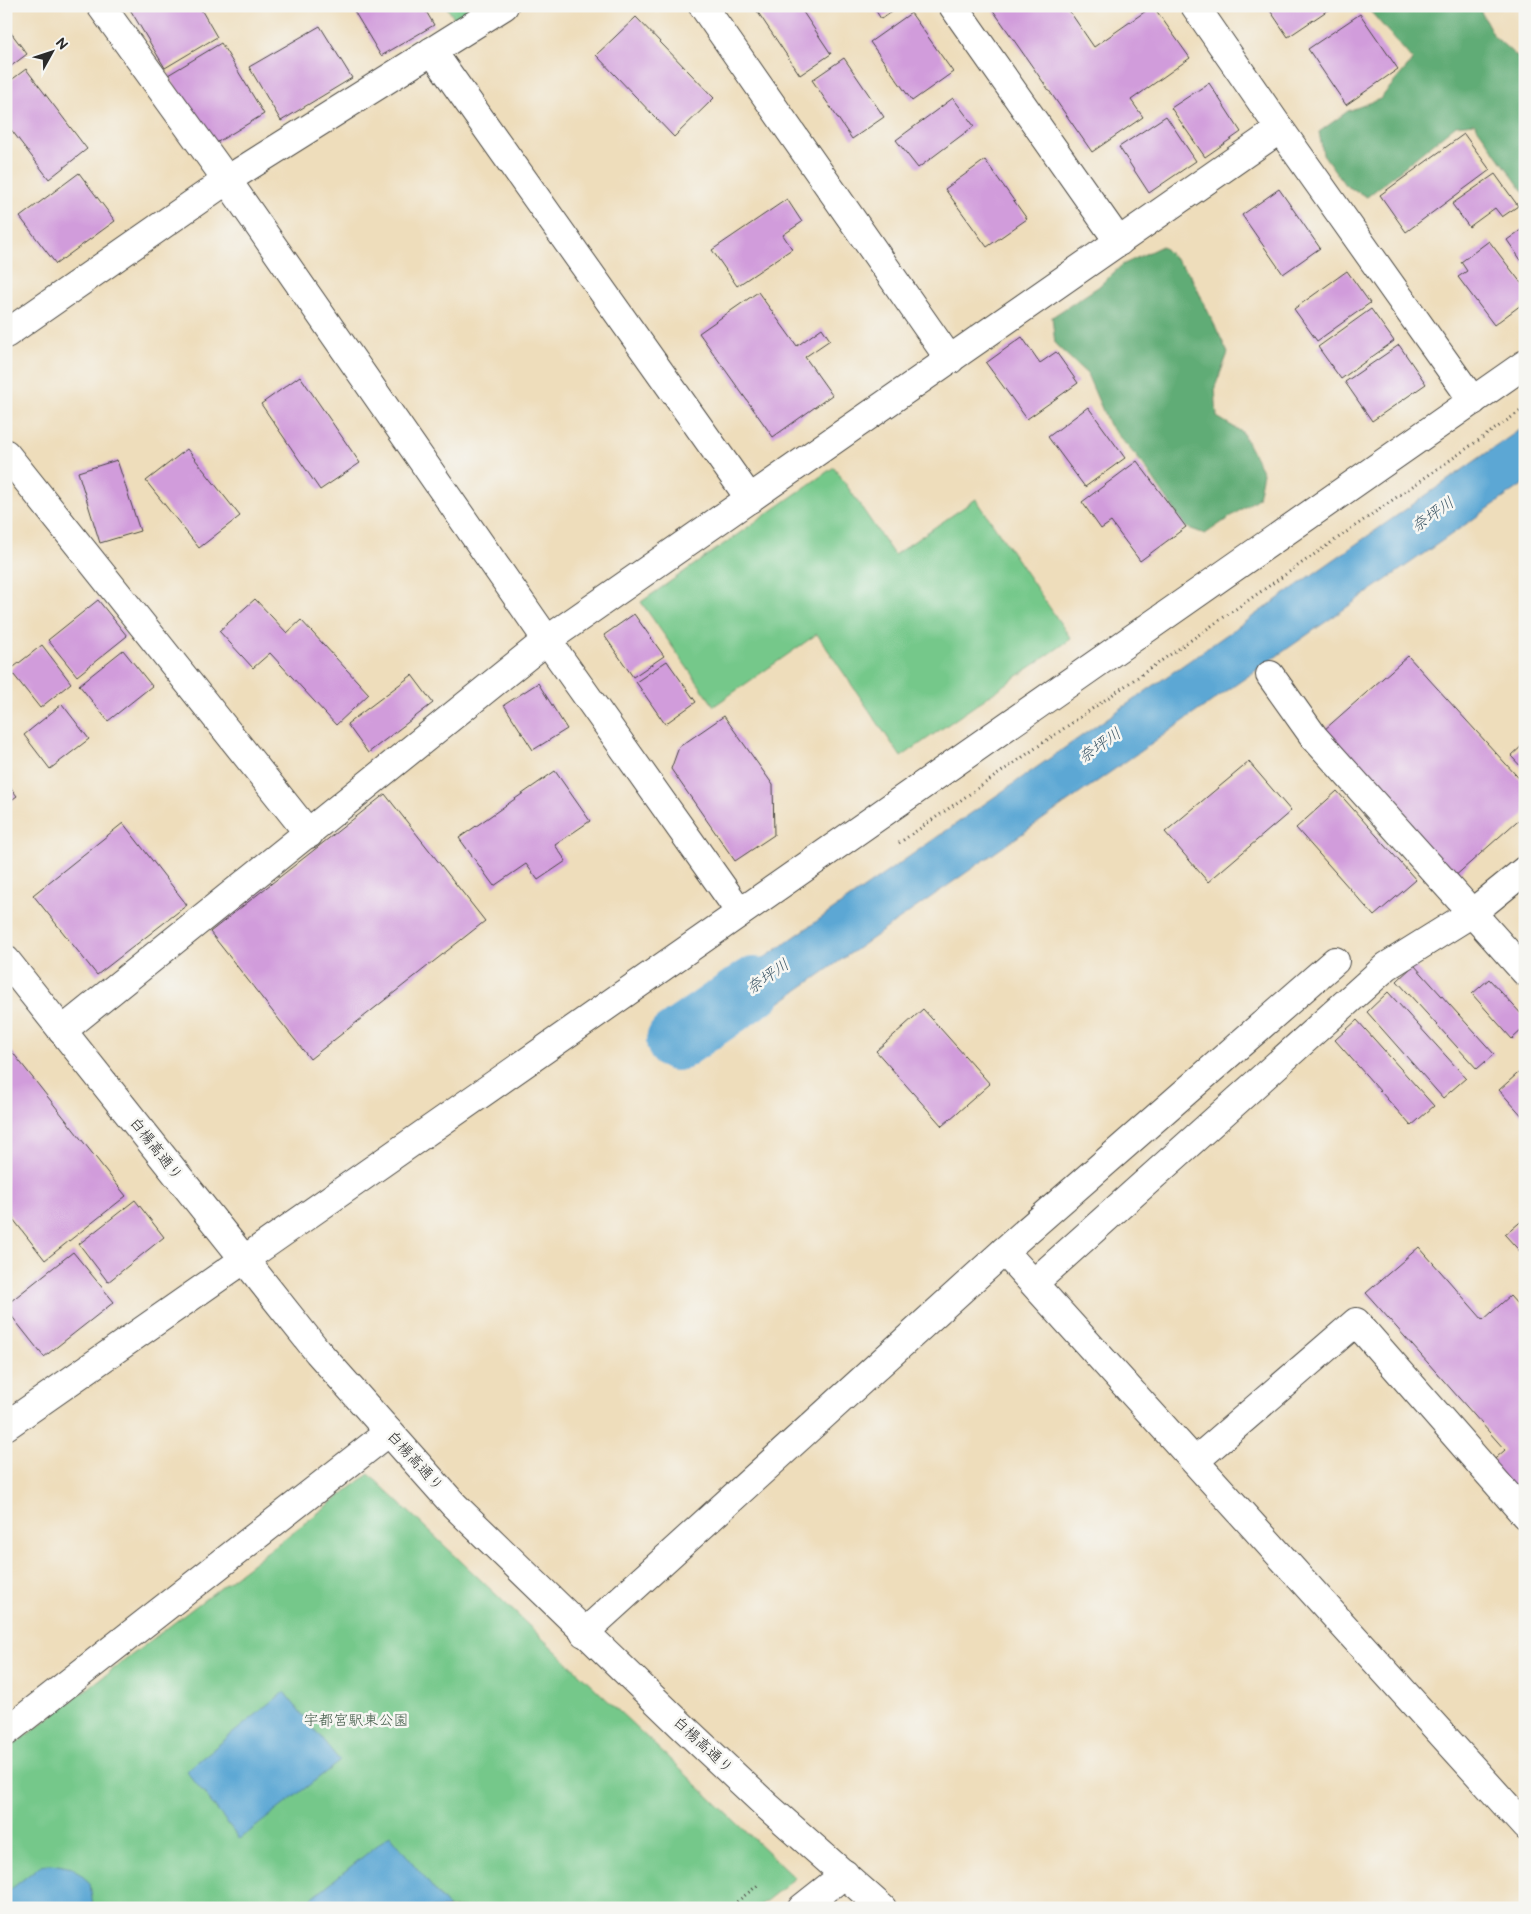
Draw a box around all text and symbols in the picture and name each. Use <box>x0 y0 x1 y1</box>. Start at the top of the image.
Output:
north arrow <box>28 28 78 78</box>
text: N <box>52 34 71 53</box>
water label: 奈坪川 <box>1408 493 1458 537</box>
water label: 奈坪川 <box>1075 724 1125 768</box>
water label: 奈坪川 <box>743 955 793 999</box>
street label: 白楊高通り <box>125 1114 187 1184</box>
street label: 白楊高通り <box>383 1427 447 1495</box>
park label: 宇都宮駅東公園 <box>303 1711 409 1730</box>
street label: 白楊高通り <box>669 1712 737 1778</box>

